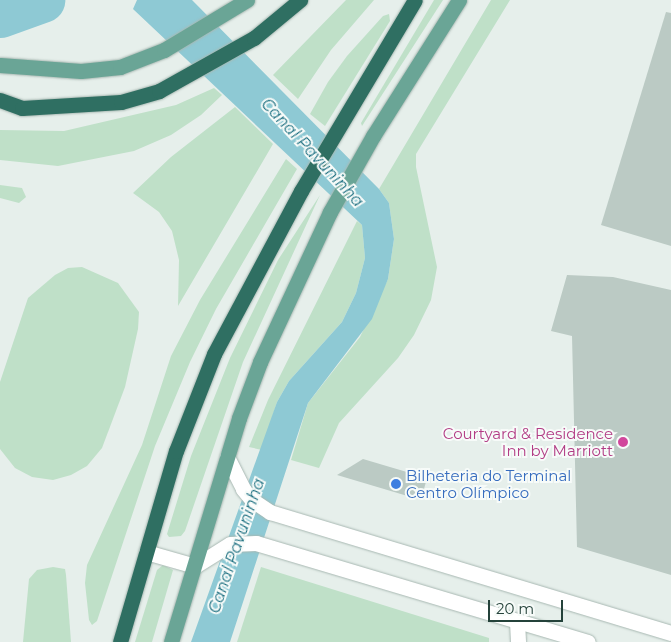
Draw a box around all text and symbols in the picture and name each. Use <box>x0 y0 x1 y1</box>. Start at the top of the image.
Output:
water label: Canal Pavuninha <box>257 95 367 211</box>
place label: Courtyard & Residence Inn by Marriott <box>443 424 613 459</box>
marker: Courtyard & Residence Inn by Marriott <box>617 436 629 448</box>
place label: Bilheteria do Terminal Centro Olímpico <box>406 466 571 501</box>
water label: Canal Pavuninha <box>205 476 269 616</box>
marker: Bilheteria do Terminal Centro Olímpico <box>390 478 402 490</box>
scale bar <box>491 590 566 622</box>
text: 20 m <box>496 599 534 618</box>

